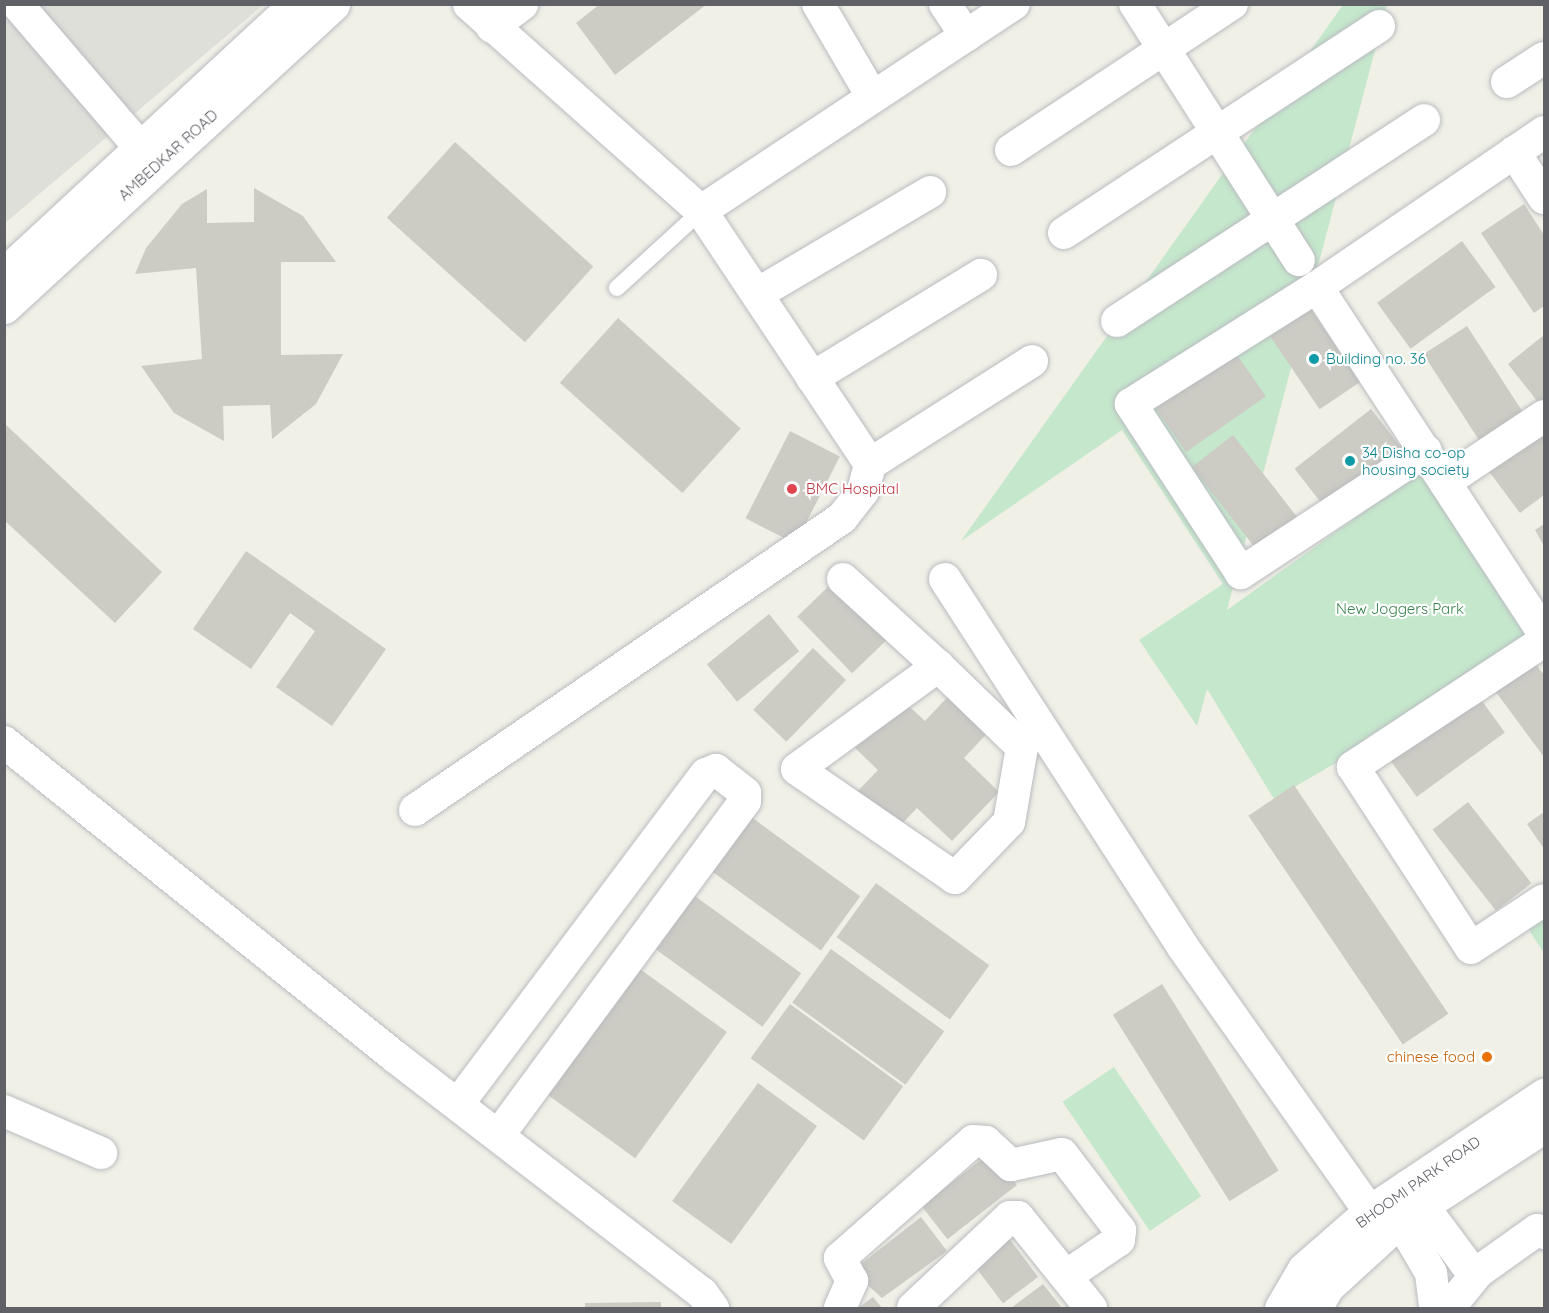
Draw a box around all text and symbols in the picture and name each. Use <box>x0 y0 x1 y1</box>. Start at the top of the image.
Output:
street label: AMBEDKAR ROAD <box>115 106 221 204</box>
place label: Building no. 36 <box>1326 350 1426 368</box>
marker: Building no. 36 <box>1307 352 1321 366</box>
place label: 34 Disha co-op housing society <box>1362 443 1470 478</box>
marker: 34 Disha co-op housing society <box>1343 454 1357 468</box>
marker: BMC Hospital <box>783 480 801 498</box>
place label: BMC Hospital <box>806 480 899 498</box>
park label: New Joggers Park <box>1336 600 1464 618</box>
place label: chinese food <box>1387 1048 1475 1066</box>
marker: chinese food <box>1480 1050 1494 1064</box>
street label: BHOOMI PARK ROAD <box>1352 1132 1484 1232</box>

